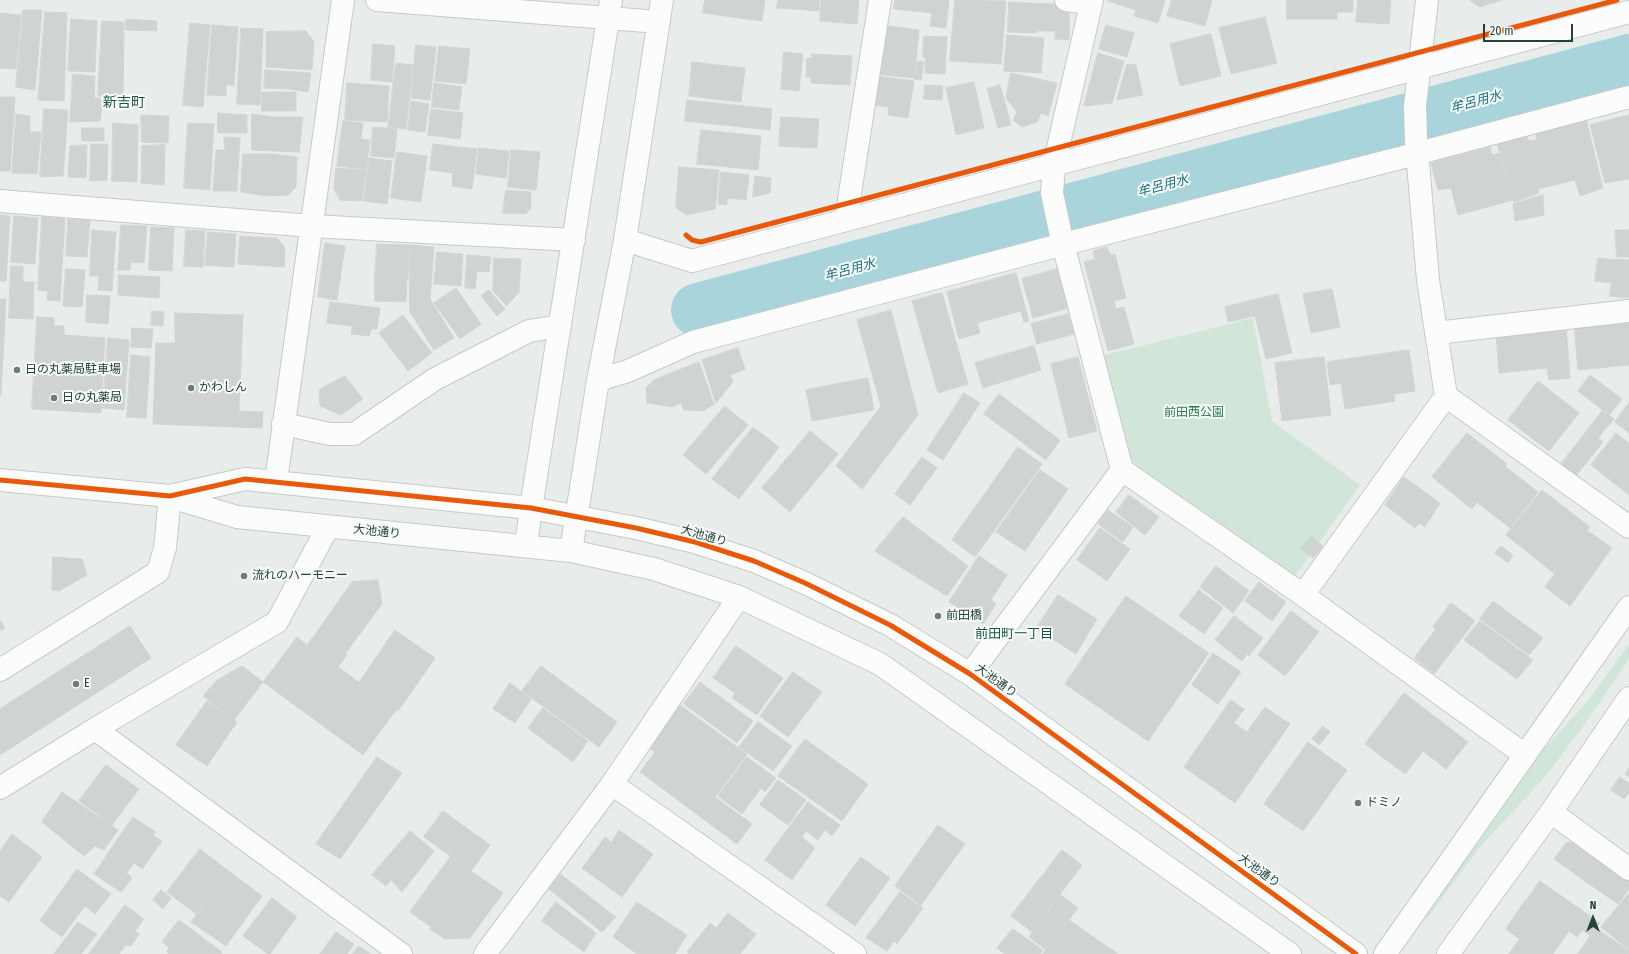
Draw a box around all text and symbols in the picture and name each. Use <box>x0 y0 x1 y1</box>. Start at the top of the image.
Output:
scale bar <box>1485 16 1575 42</box>
text: 20 m <box>1490 24 1514 38</box>
water label: 牟呂用水 <box>1449 88 1503 116</box>
district label: 新吉町 <box>103 95 145 111</box>
water label: 牟呂用水 <box>1136 172 1190 200</box>
water label: 牟呂用水 <box>823 256 877 284</box>
place label: 日の丸薬局駐車場 <box>25 363 121 377</box>
marker: 日の丸薬局駐車場 <box>12 365 22 375</box>
place label: かわしん <box>199 381 247 395</box>
marker: かわしん <box>186 383 196 393</box>
place label: 日の丸薬局 <box>62 391 122 405</box>
marker: 日の丸薬局 <box>49 393 59 403</box>
park label: 前田西公園 <box>1164 406 1224 420</box>
street label: 大池通り <box>352 522 402 542</box>
street label: 大池通り <box>679 522 729 550</box>
place label: 流れのハーモニー <box>252 569 348 583</box>
marker: 流れのハーモニー <box>239 571 249 581</box>
place label: 前田橋 <box>946 609 982 623</box>
marker: 前田橋 <box>933 611 943 621</box>
district label: 前田町一丁目 <box>975 626 1053 642</box>
street label: 大池通り <box>972 661 1020 701</box>
place label: E <box>84 677 90 691</box>
marker: E <box>71 679 81 689</box>
place label: ドミノ <box>1366 796 1402 810</box>
marker: ドミノ <box>1353 798 1363 808</box>
street label: 大池通り <box>1235 851 1283 891</box>
north arrow <box>1573 898 1613 938</box>
text: N <box>1590 899 1596 912</box>

